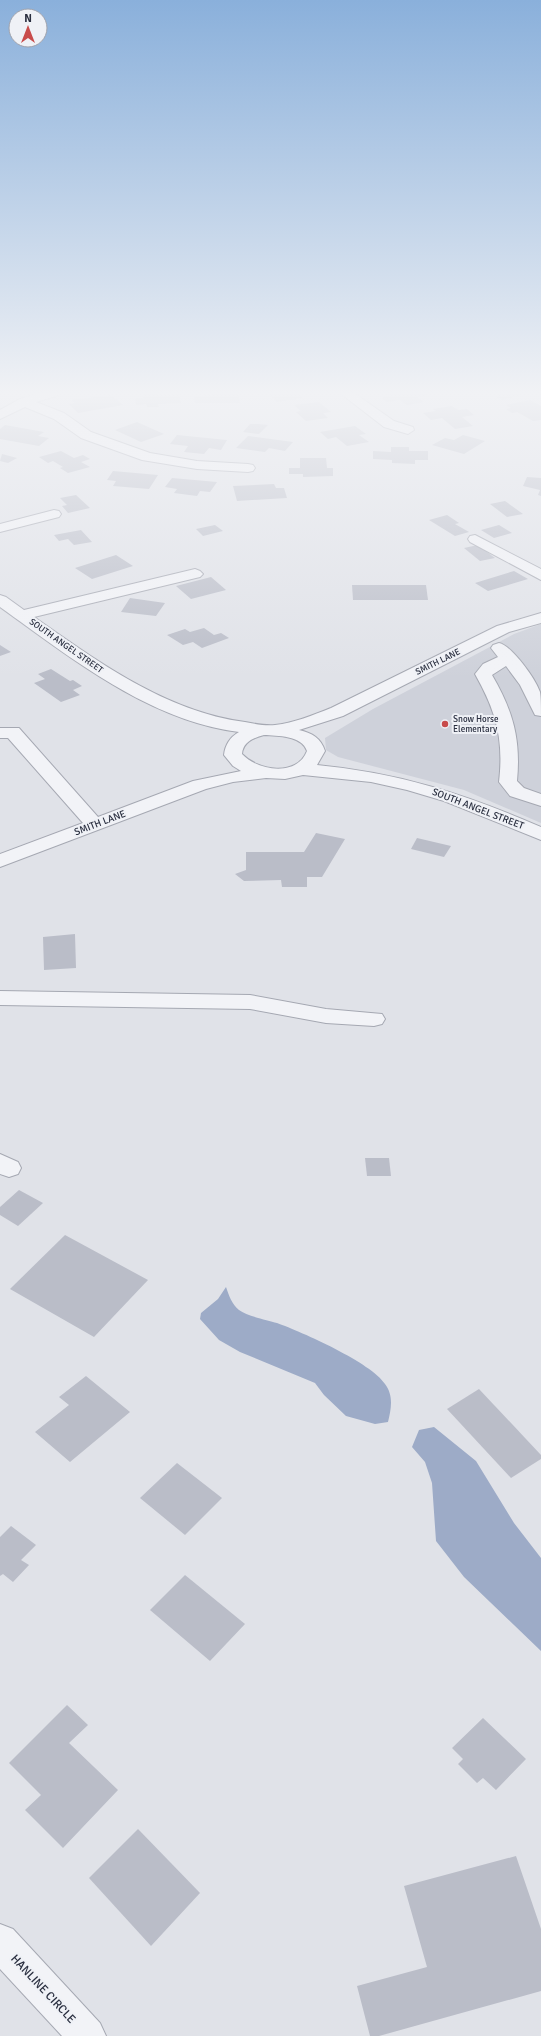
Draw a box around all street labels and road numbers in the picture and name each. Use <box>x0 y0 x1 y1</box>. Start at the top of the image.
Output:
street label: SOUTH ANGEL STREET <box>27 616 106 676</box>
street label: SMITH LANE <box>414 646 462 678</box>
street label: SOUTH ANGEL STREET <box>430 786 526 832</box>
street label: SMITH LANE <box>73 808 128 838</box>
street label: HANLINE CIRCLE <box>7 1951 79 2027</box>

